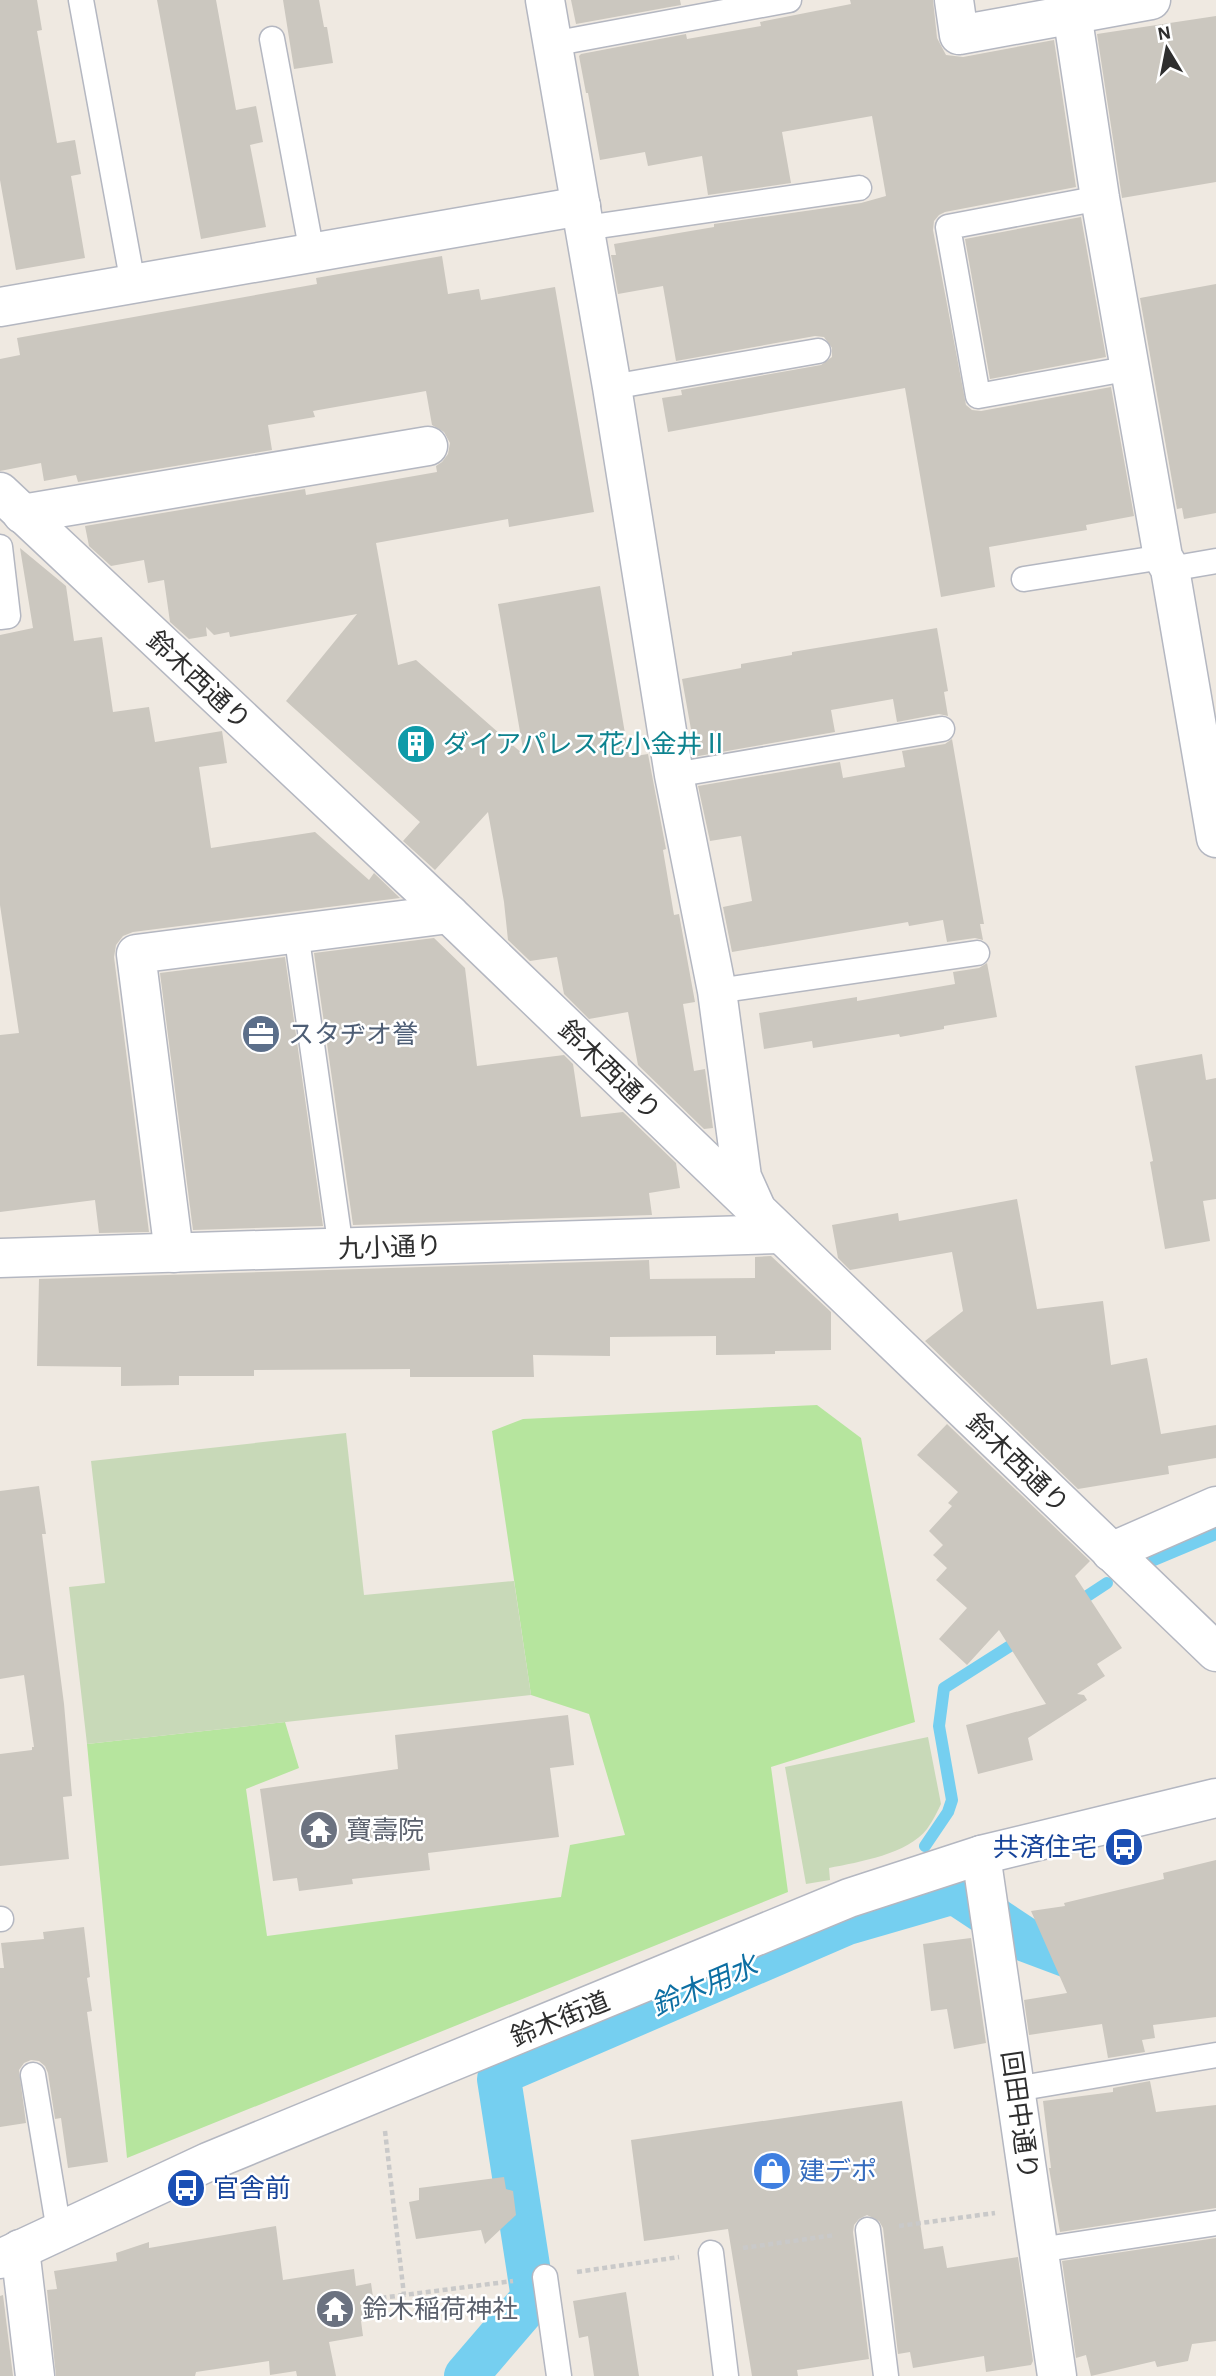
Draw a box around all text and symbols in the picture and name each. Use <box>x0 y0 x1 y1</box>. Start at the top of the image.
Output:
north arrow <box>1132 14 1202 84</box>
text: N <box>1156 23 1172 44</box>
street label: 鈴木西通り <box>142 626 255 735</box>
building icon: ダイアパレス花小金井Ⅱ <box>395 723 437 765</box>
place label: ダイアパレス花小金井Ⅱ <box>443 730 728 758</box>
office icon: スタヂオ誉 <box>240 1013 282 1055</box>
street label: 鈴木西通り <box>554 1015 666 1125</box>
place label: スタヂオ誉 <box>288 1021 418 1048</box>
street label: 九小通り <box>338 1232 442 1263</box>
street label: 鈴木西通り <box>962 1408 1074 1518</box>
temple icon: 寶壽院 <box>298 1809 340 1851</box>
place label: 寶壽院 <box>346 1817 424 1844</box>
bus stop icon: 共済住宅 <box>1103 1826 1145 1868</box>
place label: 共済住宅 <box>993 1834 1097 1861</box>
water label: 鈴木用水 <box>647 1949 765 2022</box>
street label: 鈴木街道 <box>507 1987 613 2051</box>
street label: 回田中通り <box>997 2049 1042 2181</box>
shop icon: 建デポ <box>751 2150 793 2192</box>
place label: 建デポ <box>799 2157 877 2185</box>
bus stop icon: 官舎前 <box>165 2167 207 2209</box>
place label: 官舎前 <box>213 2174 291 2202</box>
temple icon: 鈴木稲荷神社 <box>314 2288 356 2330</box>
place label: 鈴木稲荷神社 <box>362 2296 518 2323</box>

